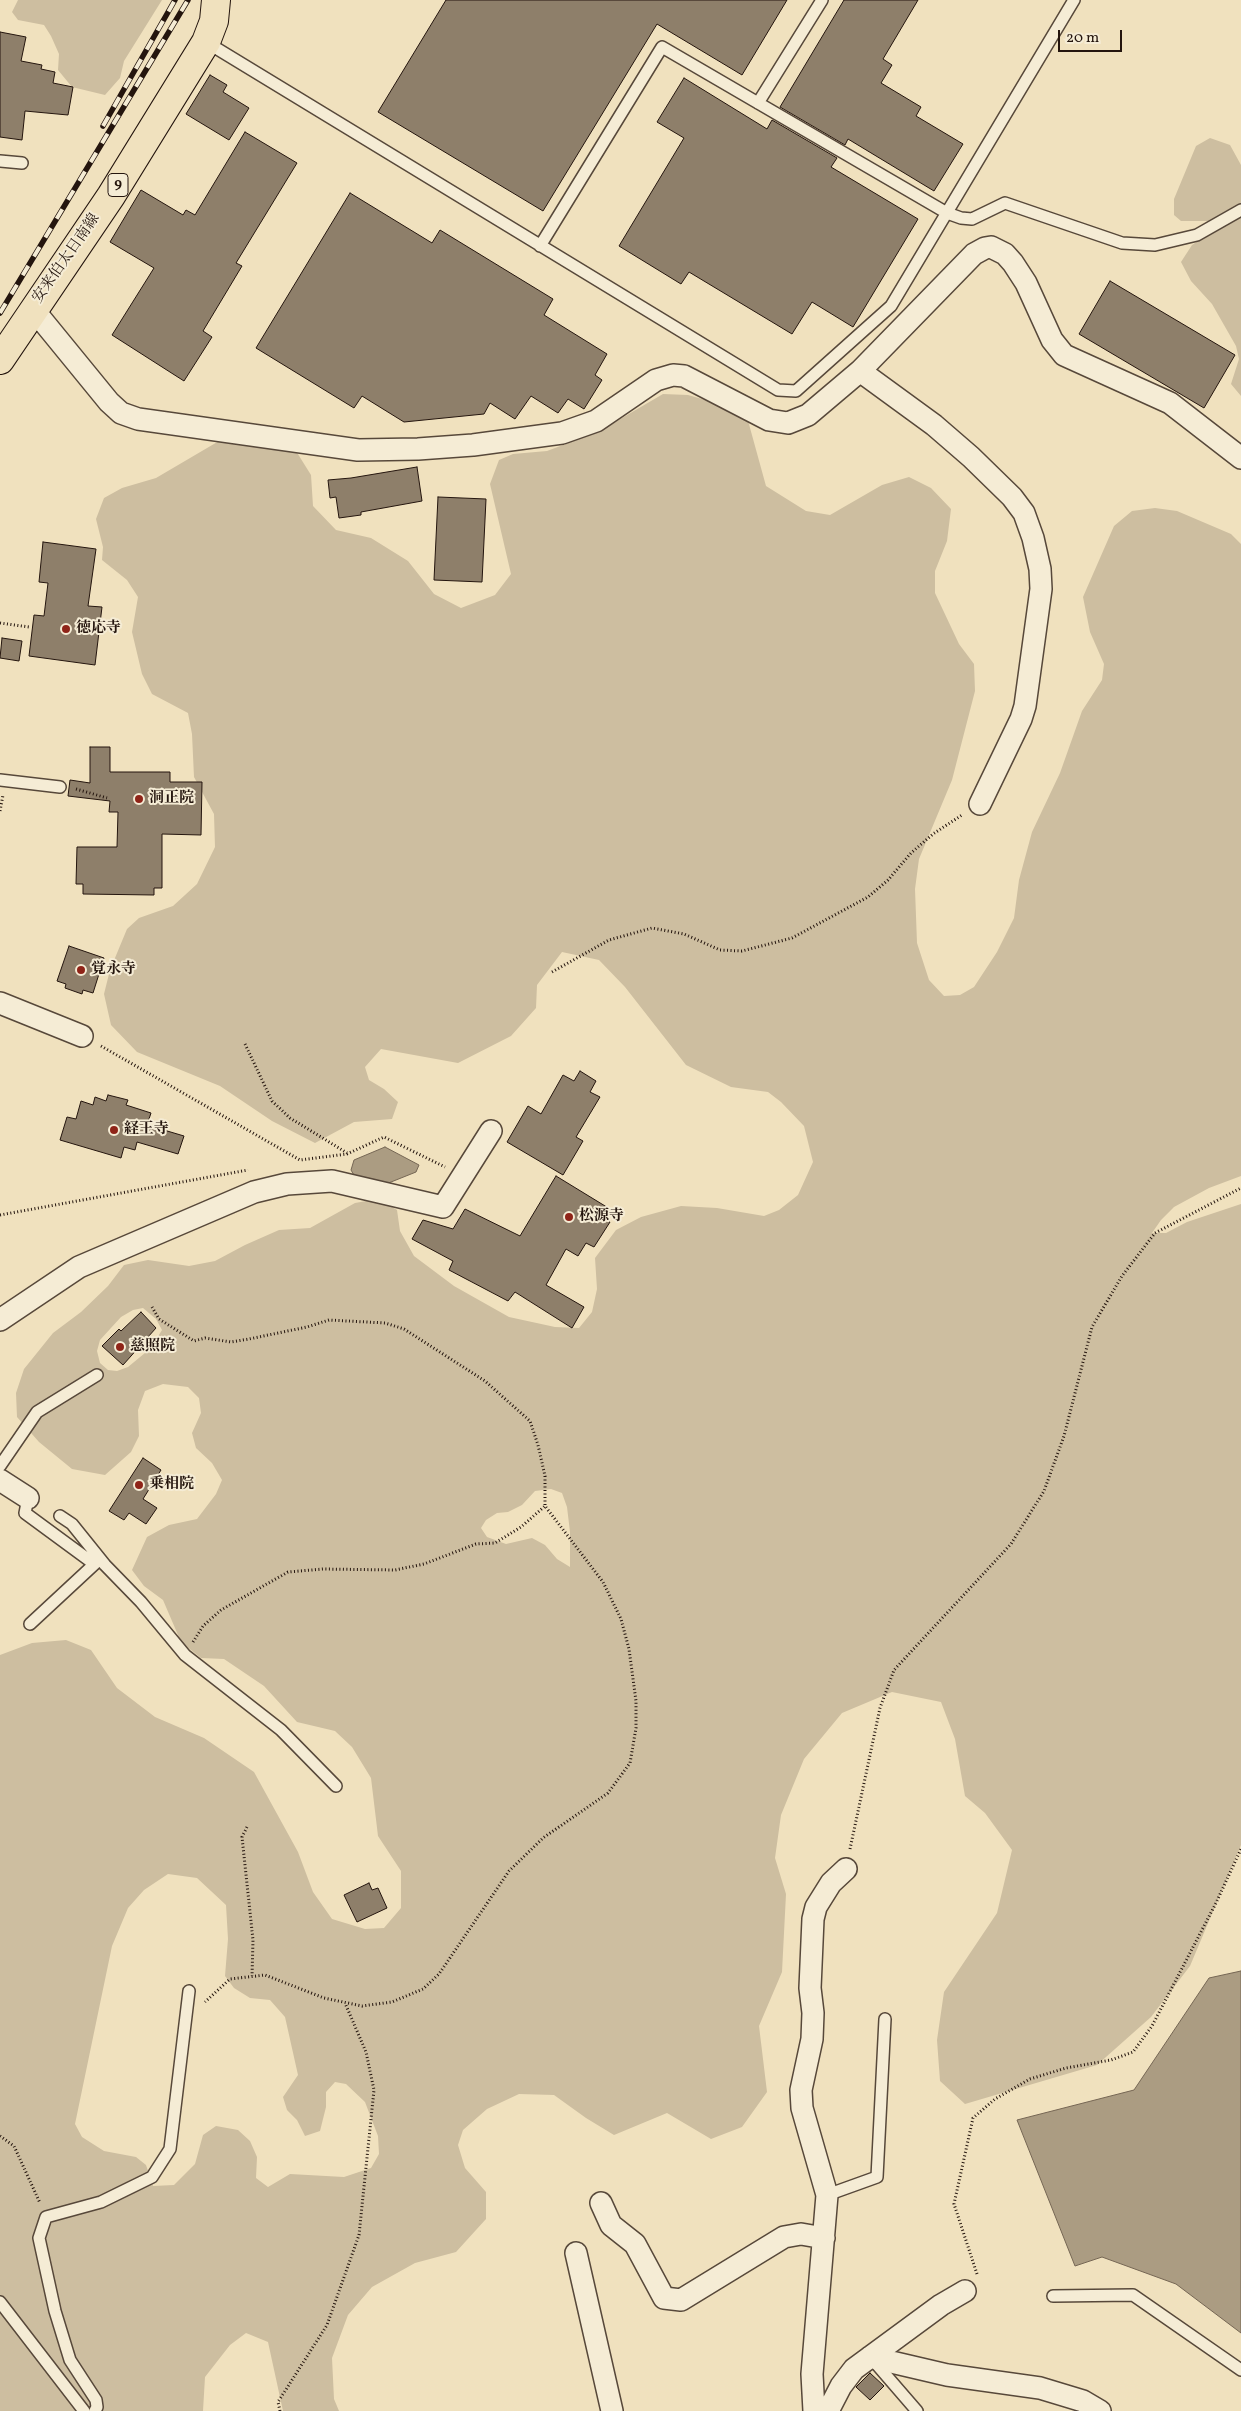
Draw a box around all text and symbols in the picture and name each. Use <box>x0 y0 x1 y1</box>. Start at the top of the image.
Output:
scale bar <box>1061 20 1125 52</box>
text: 20 m <box>1066 28 1099 49</box>
road number: 9 <box>108 174 128 196</box>
street label: 安来伯太日南線 <box>30 211 104 307</box>
place label: 徳応寺 <box>76 620 121 638</box>
marker: 徳応寺 <box>60 623 72 635</box>
place label: 洞正院 <box>149 790 194 808</box>
marker: 洞正院 <box>133 793 145 805</box>
place label: 覚永寺 <box>91 961 136 979</box>
marker: 覚永寺 <box>75 964 87 976</box>
place label: 経王寺 <box>124 1121 169 1139</box>
marker: 経王寺 <box>108 1124 120 1136</box>
place label: 松源寺 <box>579 1208 624 1226</box>
marker: 松源寺 <box>563 1211 575 1223</box>
place label: 慈照院 <box>130 1338 175 1356</box>
marker: 慈照院 <box>114 1341 126 1353</box>
place label: 乗相院 <box>149 1476 194 1494</box>
marker: 乗相院 <box>133 1479 145 1491</box>

